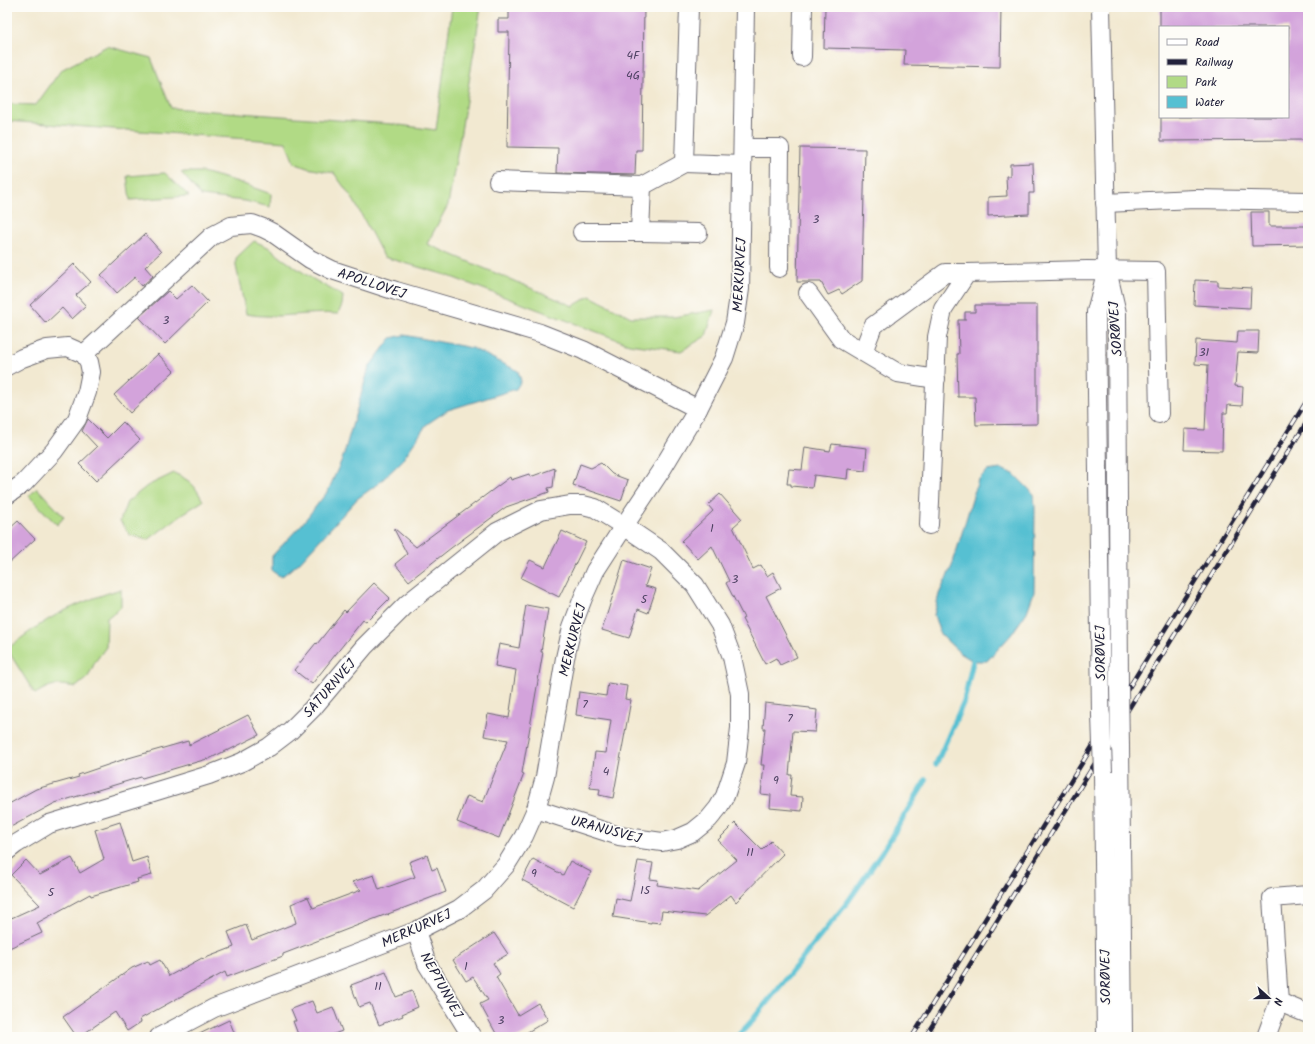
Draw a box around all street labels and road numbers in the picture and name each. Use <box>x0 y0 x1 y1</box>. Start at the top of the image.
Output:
street label: MERKURVEJ <box>727 237 753 313</box>
street label: APOLLOVEJ <box>335 263 409 305</box>
street label: SORØVEJ <box>1103 300 1129 357</box>
street label: MERKURVEJ <box>553 601 593 679</box>
street label: SORØVEJ <box>1090 625 1112 681</box>
street label: SATURNVEJ <box>298 654 362 723</box>
street label: URANUSVEJ <box>568 810 644 850</box>
street label: MERKURVEJ <box>378 904 455 954</box>
street label: NEPTUNVEJ <box>414 948 469 1023</box>
street label: SORØVEJ <box>1095 949 1117 1005</box>

